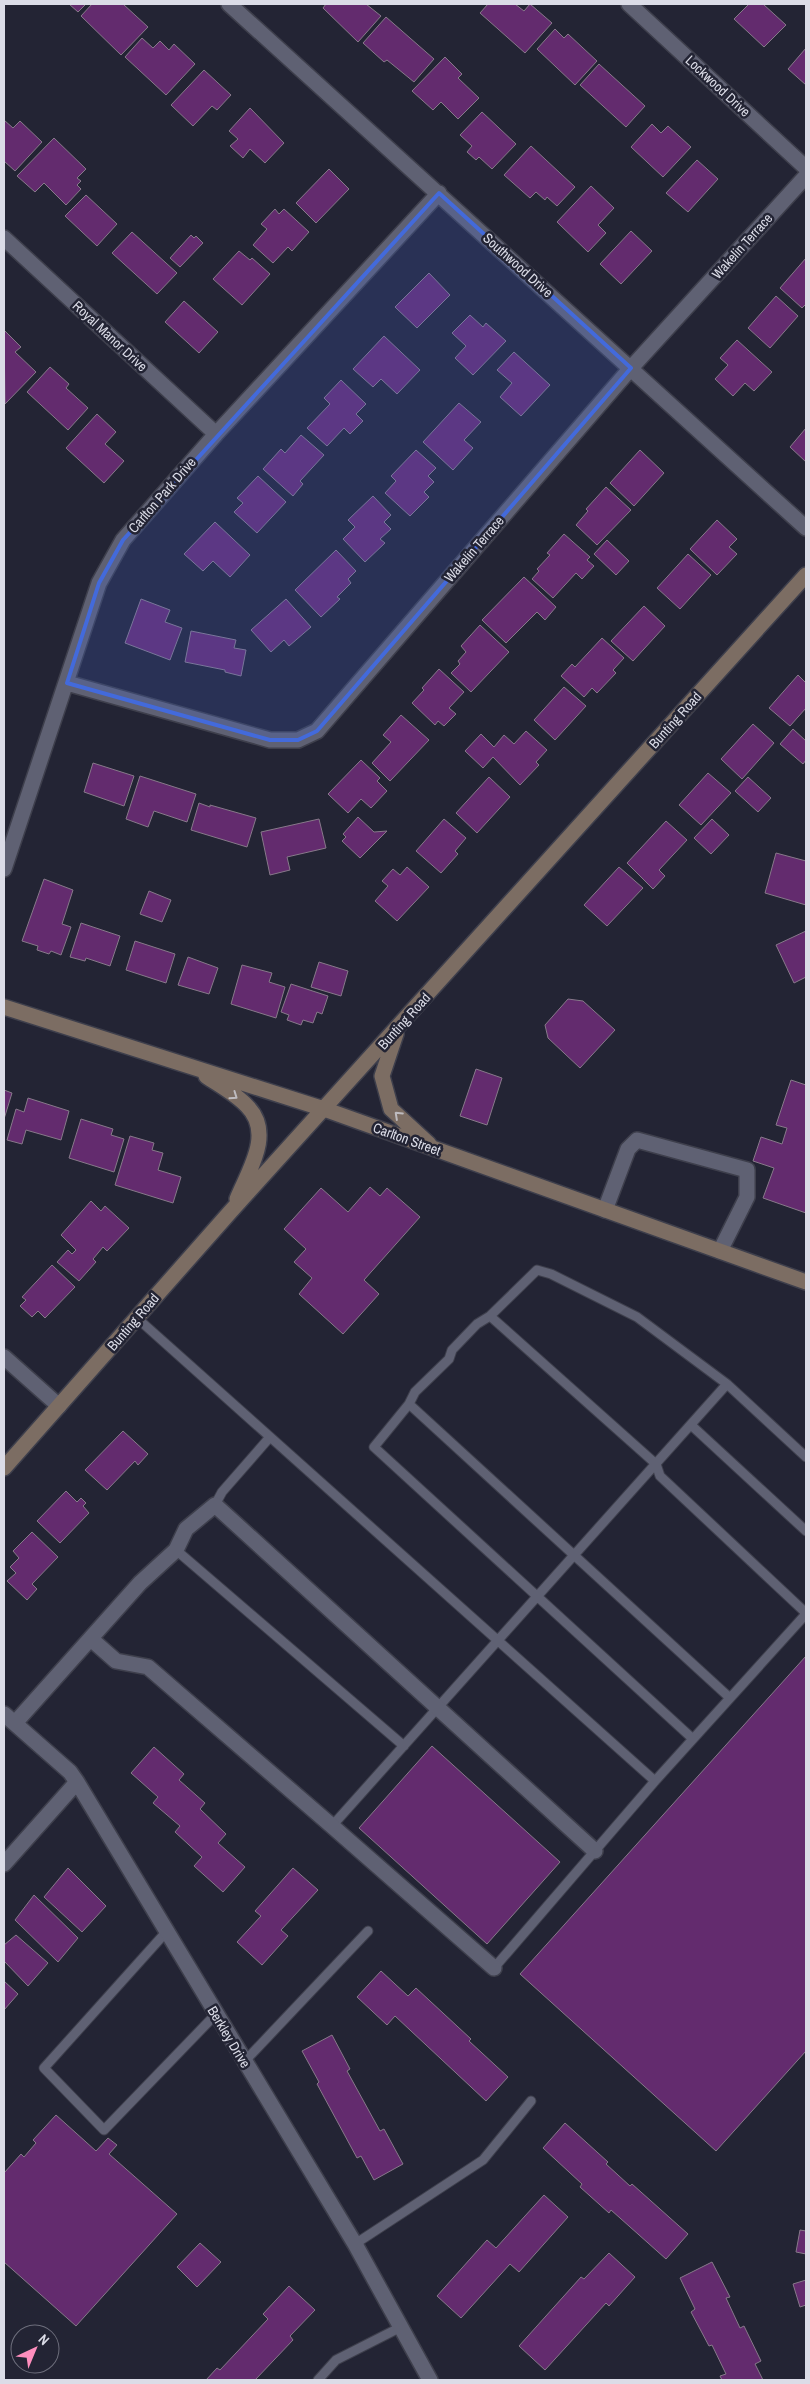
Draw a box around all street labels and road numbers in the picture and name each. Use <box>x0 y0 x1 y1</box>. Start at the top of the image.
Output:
street label: Lockwood Drive <box>682 51 754 121</box>
street label: Wakelin Terrace <box>708 209 776 283</box>
street label: Southwood Drive <box>479 229 557 301</box>
street label: Royal Manor Drive <box>69 297 151 375</box>
street label: Carlton Park Drive <box>124 453 200 537</box>
street label: Wakelin Terrace <box>440 512 508 586</box>
street label: Bunting Road <box>645 688 705 752</box>
street label: Bunting Road <box>374 989 434 1053</box>
street label: Carlton Street <box>371 1118 443 1160</box>
street label: Bunting Road <box>103 1290 163 1354</box>
street label: Berkley Drive <box>204 2003 254 2071</box>

